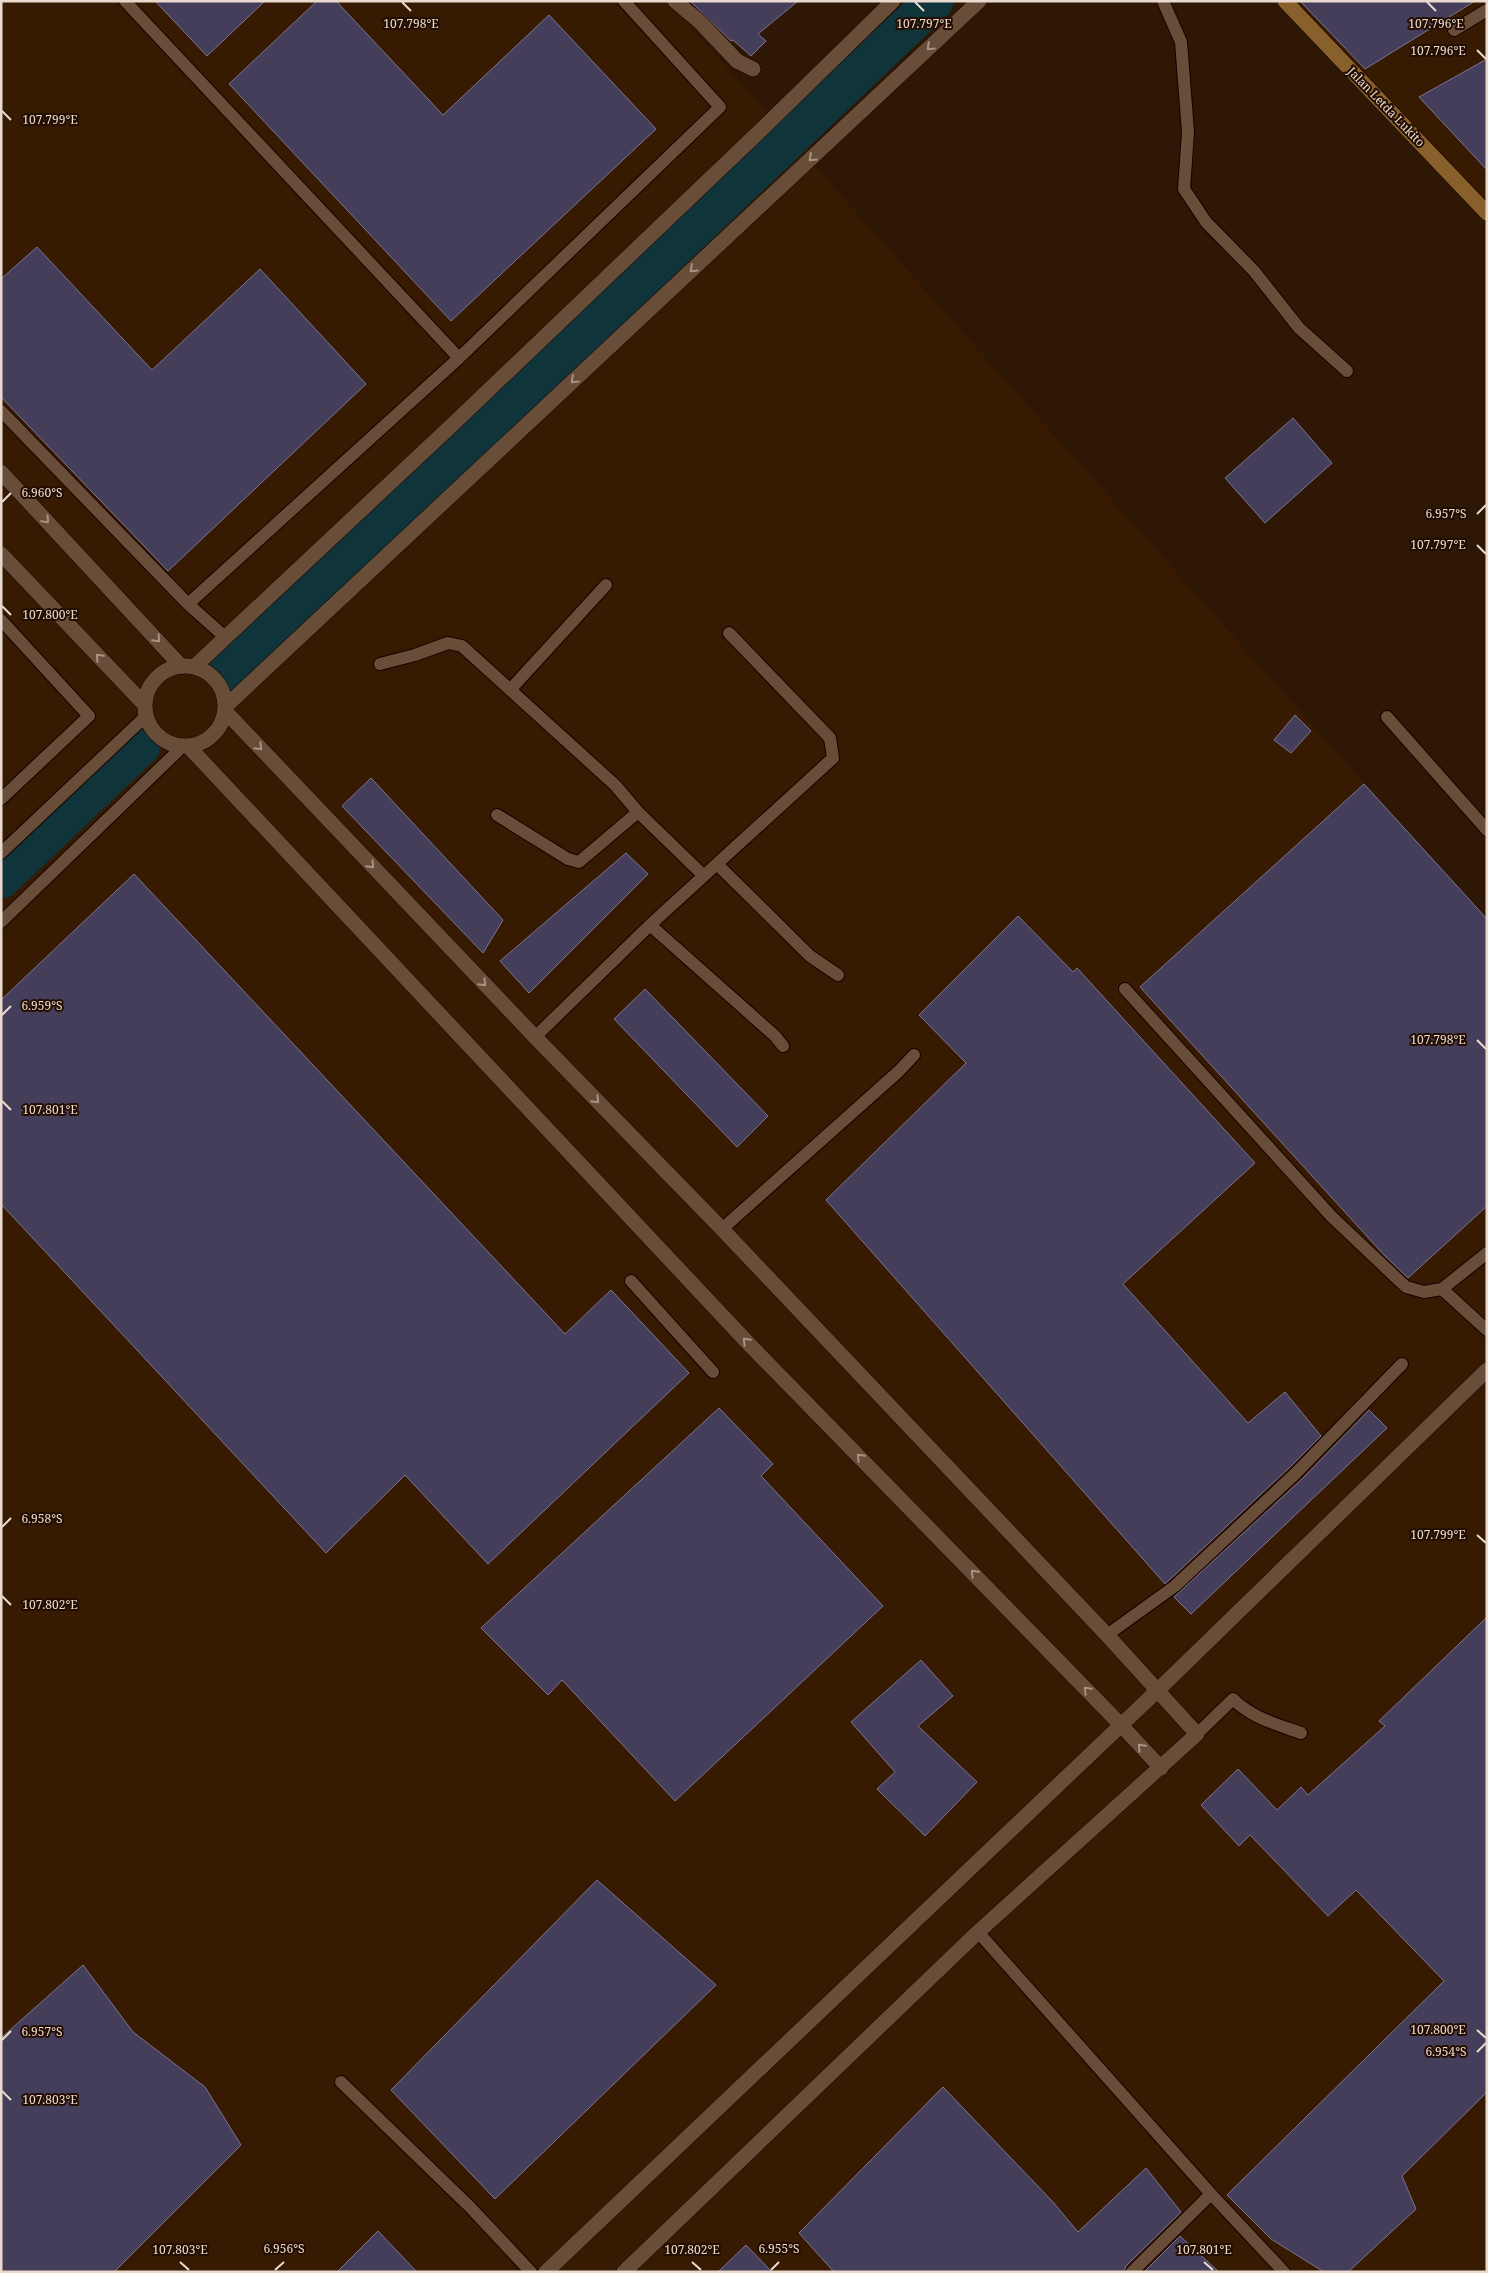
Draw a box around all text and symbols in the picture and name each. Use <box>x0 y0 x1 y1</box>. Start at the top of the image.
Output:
text: 107.798°E <box>383 15 439 32</box>
text: 107.797°E <box>896 15 952 32</box>
text: 107.796°E <box>1408 15 1464 32</box>
one-way arrow <box>927 41 936 50</box>
text: 107.796°E <box>1410 42 1466 59</box>
street label: Jalan Letda Lukito <box>1343 62 1429 150</box>
text: 107.799°E <box>22 111 78 128</box>
one-way arrow <box>808 152 817 161</box>
one-way arrow <box>690 263 699 272</box>
one-way arrow <box>571 374 580 383</box>
text: 6.960°S <box>21 484 63 501</box>
text: 6.957°S <box>1425 505 1467 522</box>
one-way arrow <box>40 515 49 524</box>
text: 107.797°E <box>1410 536 1466 553</box>
text: 107.800°E <box>22 606 78 623</box>
one-way arrow <box>151 634 160 643</box>
one-way arrow <box>96 654 105 663</box>
one-way arrow <box>253 742 262 751</box>
one-way arrow <box>365 860 374 869</box>
one-way arrow <box>477 977 486 986</box>
text: 6.959°S <box>21 997 63 1014</box>
text: 107.798°E <box>1410 1031 1466 1048</box>
one-way arrow <box>590 1094 599 1103</box>
text: 107.801°E <box>22 1101 78 1118</box>
one-way arrow <box>743 1338 752 1347</box>
one-way arrow <box>857 1454 866 1463</box>
text: 6.958°S <box>21 1510 63 1527</box>
text: 107.799°E <box>1410 1526 1466 1543</box>
one-way arrow <box>970 1570 979 1579</box>
text: 107.802°E <box>22 1596 78 1613</box>
one-way arrow <box>1084 1687 1093 1696</box>
one-way arrow <box>1138 1743 1147 1752</box>
text: 107.800°E <box>1410 2021 1466 2038</box>
text: 6.957°S <box>21 2023 63 2040</box>
text: 6.954°S <box>1425 2043 1467 2060</box>
text: 107.803°E <box>22 2091 78 2108</box>
text: 6.956°S <box>263 2240 305 2257</box>
text: 6.955°S <box>758 2240 800 2257</box>
text: 107.803°E <box>152 2241 208 2258</box>
text: 107.802°E <box>664 2241 720 2258</box>
text: 107.801°E <box>1176 2241 1232 2258</box>

